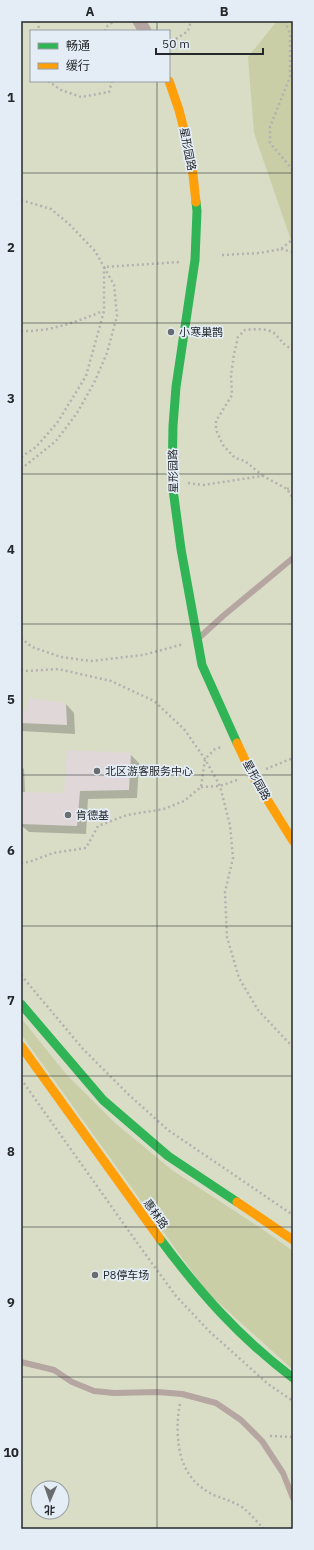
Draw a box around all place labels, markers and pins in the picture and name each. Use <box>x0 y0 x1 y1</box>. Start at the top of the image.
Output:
place label: 小寒巢鹊 <box>179 325 223 339</box>
marker: 小寒巢鹊 <box>166 327 176 337</box>
place label: 北区游客服务中心 <box>105 764 193 778</box>
marker: 北区游客服务中心 <box>92 766 102 776</box>
place label: 肯德基 <box>76 808 109 822</box>
marker: 肯德基 <box>63 810 73 820</box>
place label: P8停车场 <box>103 1268 149 1282</box>
marker: P8停车场 <box>90 1270 100 1280</box>

